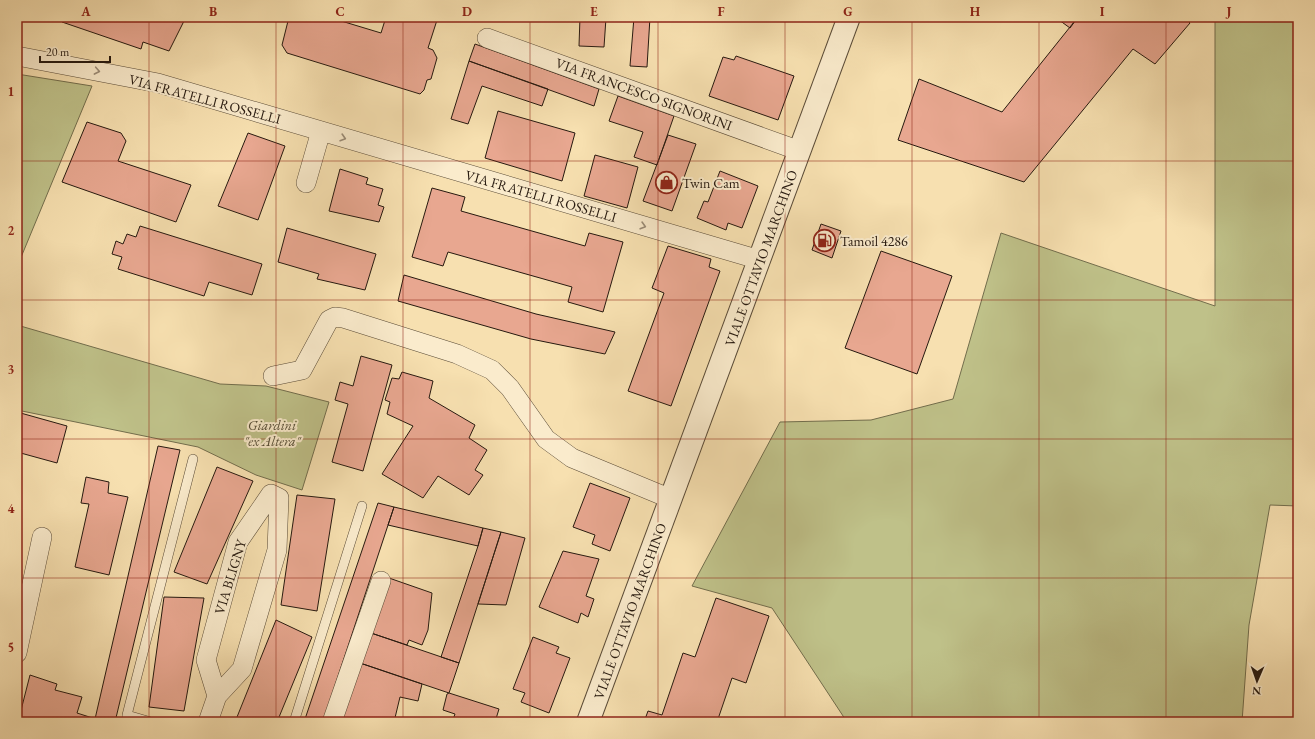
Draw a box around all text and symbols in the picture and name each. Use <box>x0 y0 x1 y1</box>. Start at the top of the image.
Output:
text: A <box>80 3 91 20</box>
text: B <box>209 3 217 20</box>
text: C <box>335 3 345 20</box>
text: D <box>462 3 472 20</box>
text: E <box>590 3 598 20</box>
text: F <box>717 3 725 20</box>
text: G <box>843 3 853 20</box>
text: H <box>970 3 981 20</box>
text: I <box>1100 3 1105 20</box>
text: J <box>1225 3 1232 20</box>
scale bar <box>40 38 110 64</box>
text: 20 m <box>46 44 70 60</box>
street label: VIA FRANCESCO SIGNORINI <box>553 54 735 134</box>
one-way arrow <box>93 66 100 75</box>
street label: VIA FRATELLI ROSSELLI <box>127 70 283 128</box>
text: 1 <box>8 83 15 100</box>
one-way arrow <box>340 133 347 142</box>
street label: VIA FRATELLI ROSSELLI <box>463 166 619 226</box>
street label: VIALE OTTAVIO MARCHINO <box>721 167 801 349</box>
shop icon: Twin Cam <box>653 170 679 196</box>
place label: Twin Cam <box>682 174 740 192</box>
one-way arrow <box>639 221 646 230</box>
text: 2 <box>8 222 15 239</box>
fuel station icon: Tamoil 4286 <box>812 228 838 254</box>
place label: Tamoil 4286 <box>840 232 908 250</box>
text: 3 <box>8 361 15 378</box>
park label: Giardini "ex Altera" <box>244 416 302 450</box>
text: 4 <box>8 500 15 517</box>
street label: VIALE OTTAVIO MARCHINO <box>590 520 670 702</box>
street label: VIA BLIGNY <box>210 537 250 617</box>
text: 5 <box>8 639 14 656</box>
north arrow <box>1237 661 1277 701</box>
text: N <box>1252 684 1261 698</box>

